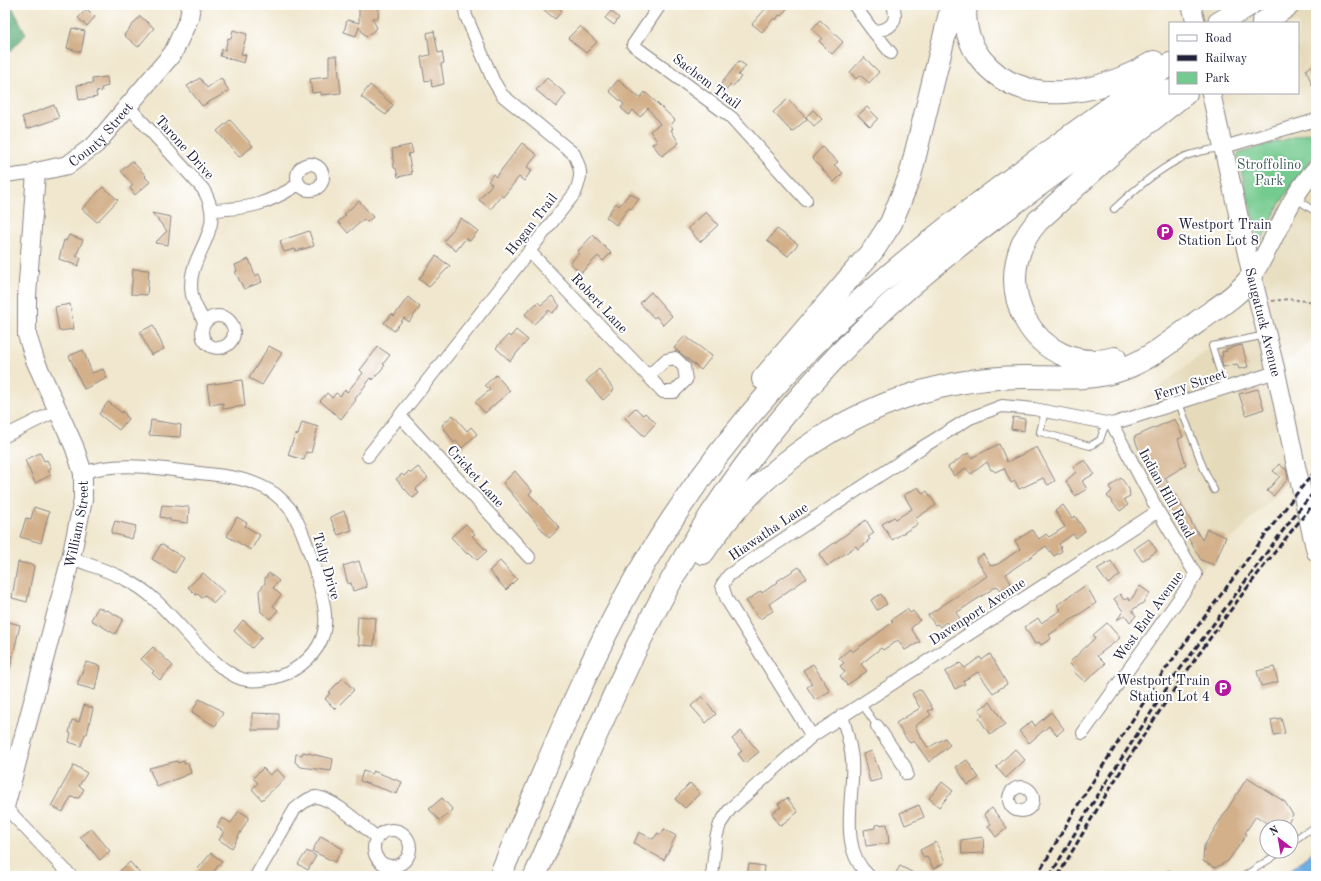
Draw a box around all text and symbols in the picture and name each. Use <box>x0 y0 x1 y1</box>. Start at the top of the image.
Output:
legend <box>1169 22 1299 94</box>
text: Road <box>1205 33 1232 45</box>
street label: Sachem Trail <box>670 52 743 112</box>
text: Railway <box>1205 53 1248 65</box>
text: Park <box>1205 73 1230 85</box>
street label: County Street <box>66 100 136 170</box>
street label: Tarone Drive <box>152 113 216 182</box>
park label: Stroffolino Park <box>1237 158 1301 188</box>
street label: Hogan Trail <box>503 191 560 258</box>
place label: Westport Train Station Lot 8 <box>1178 218 1272 248</box>
parking icon: Westport Train Station Lot 8 <box>1155 222 1175 242</box>
street label: Saugatuck Avenue <box>1242 266 1283 378</box>
street label: Robert Lane <box>568 271 630 336</box>
street label: Ferry Street <box>1153 367 1228 403</box>
street label: Cricket Lane <box>444 443 507 510</box>
street label: Indian Hill Road <box>1136 446 1196 541</box>
street label: William Street <box>63 480 91 570</box>
street label: Hiawatha Lane <box>726 500 811 563</box>
street label: Tally Drive <box>310 531 342 601</box>
street label: West End Avenue <box>1111 569 1186 664</box>
street label: Davenport Avenue <box>927 576 1028 648</box>
place label: Westport Train Station Lot 4 <box>1116 674 1210 704</box>
parking icon: Westport Train Station Lot 4 <box>1213 678 1233 698</box>
north arrow <box>1259 819 1299 859</box>
text: N <box>1268 825 1282 839</box>

